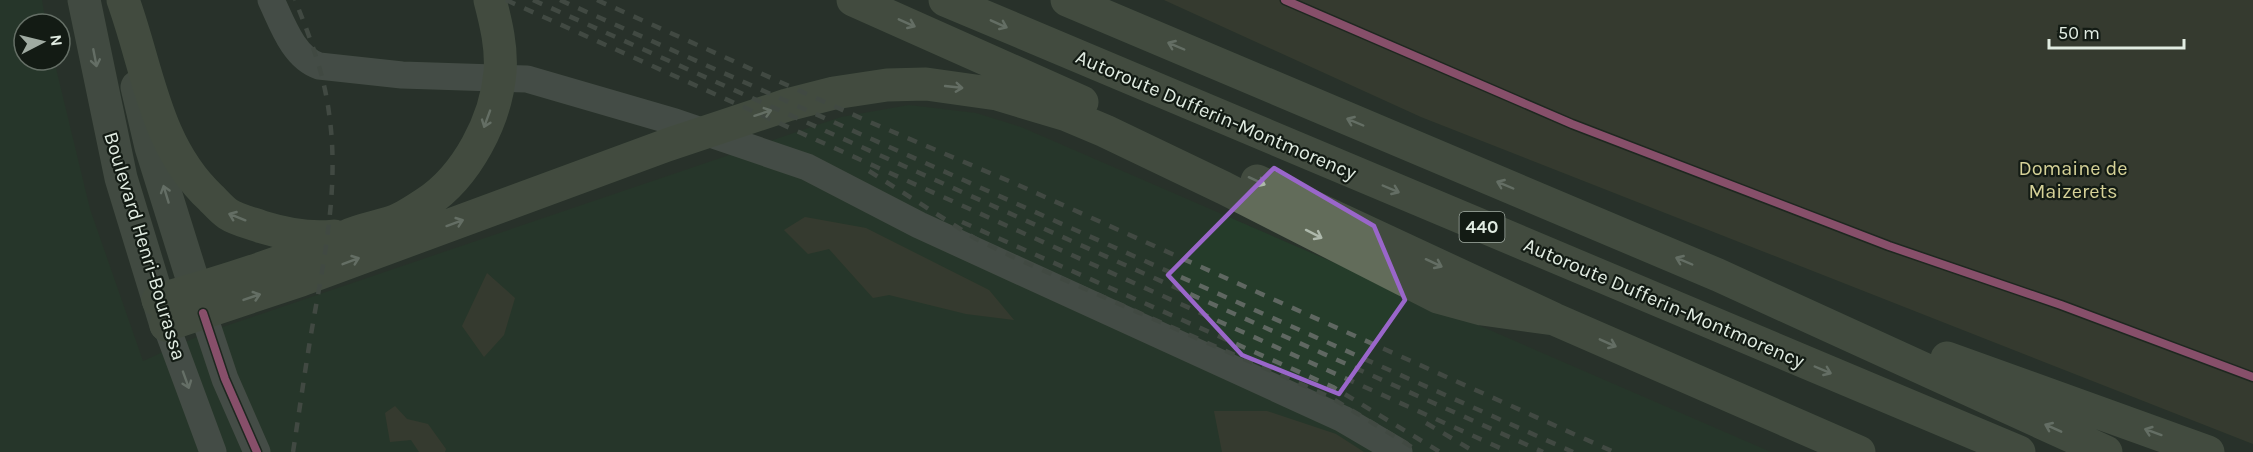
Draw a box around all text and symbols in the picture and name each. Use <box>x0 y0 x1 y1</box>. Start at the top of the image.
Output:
north arrow <box>12 12 72 72</box>
scale bar <box>2049 12 2184 50</box>
one-way arrow <box>989 18 1007 30</box>
one-way arrow <box>898 19 916 30</box>
text: 50 m <box>2058 22 2100 44</box>
text: N <box>46 33 67 47</box>
one-way arrow <box>1167 40 1185 51</box>
street label: Autoroute Dufferin-Montmorency <box>1072 45 1360 185</box>
one-way arrow <box>90 47 101 67</box>
one-way arrow <box>943 82 963 93</box>
one-way arrow <box>753 107 772 118</box>
one-way arrow <box>481 109 492 128</box>
one-way arrow <box>1347 116 1365 127</box>
street label: Boulevard Henri-Bourassa <box>99 129 191 363</box>
park label: Domaine de Maizerets <box>2018 157 2128 203</box>
one-way arrow <box>1248 176 1266 187</box>
one-way arrow <box>1496 179 1514 190</box>
one-way arrow <box>1382 184 1400 195</box>
one-way arrow <box>160 185 171 204</box>
one-way arrow <box>228 211 247 222</box>
road number: 440 <box>1460 212 1504 242</box>
one-way arrow <box>445 217 464 228</box>
one-way arrow <box>1304 228 1322 240</box>
street label: Autoroute Dufferin-Montmorency <box>1520 233 1808 373</box>
one-way arrow <box>341 255 359 266</box>
one-way arrow <box>1675 255 1694 266</box>
one-way arrow <box>1424 258 1442 270</box>
one-way arrow <box>242 290 261 301</box>
one-way arrow <box>1598 338 1616 349</box>
one-way arrow <box>1813 365 1832 376</box>
one-way arrow <box>181 370 192 389</box>
one-way arrow <box>2045 421 2063 433</box>
one-way arrow <box>2144 426 2162 437</box>

